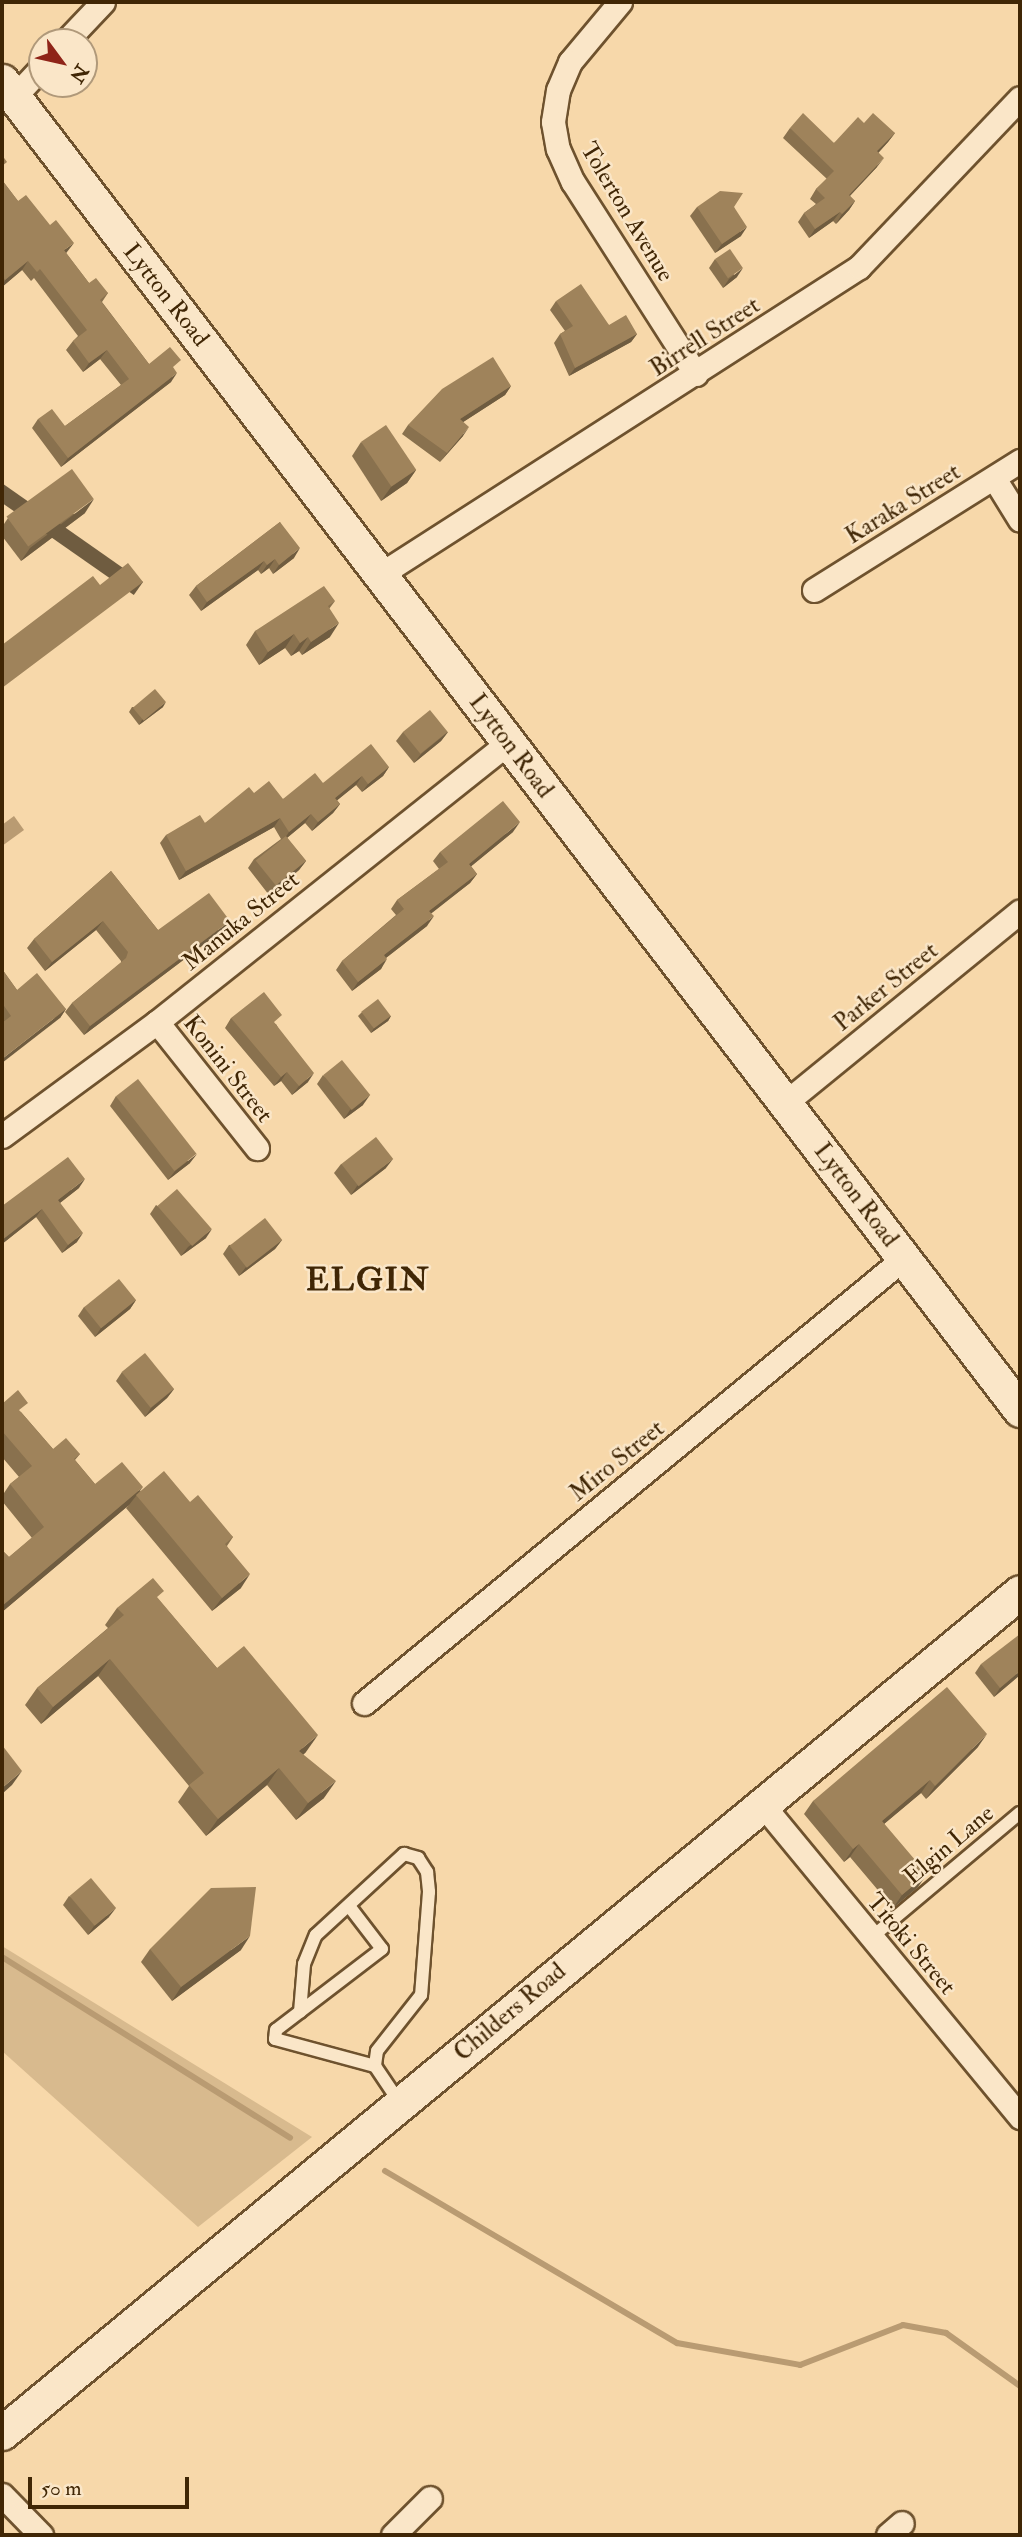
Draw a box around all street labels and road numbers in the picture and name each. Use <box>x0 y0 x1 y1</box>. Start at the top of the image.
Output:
street label: Tolerton Avenue <box>574 137 680 287</box>
street label: Lytton Road <box>117 238 215 352</box>
street label: Birrell Street <box>645 291 765 383</box>
street label: Karaka Street <box>840 457 966 551</box>
street label: Lytton Road <box>463 688 559 804</box>
street label: Manuka Street <box>177 865 305 977</box>
street label: Parker Street <box>828 936 944 1038</box>
street label: Konini Street <box>177 1010 279 1128</box>
street label: Lytton Road <box>808 1137 904 1253</box>
street label: Miro Street <box>564 1414 670 1508</box>
street label: Elgin Lane <box>898 1799 1000 1891</box>
street label: Titoki Street <box>860 1887 962 2001</box>
street label: Childers Road <box>448 1957 572 2067</box>

